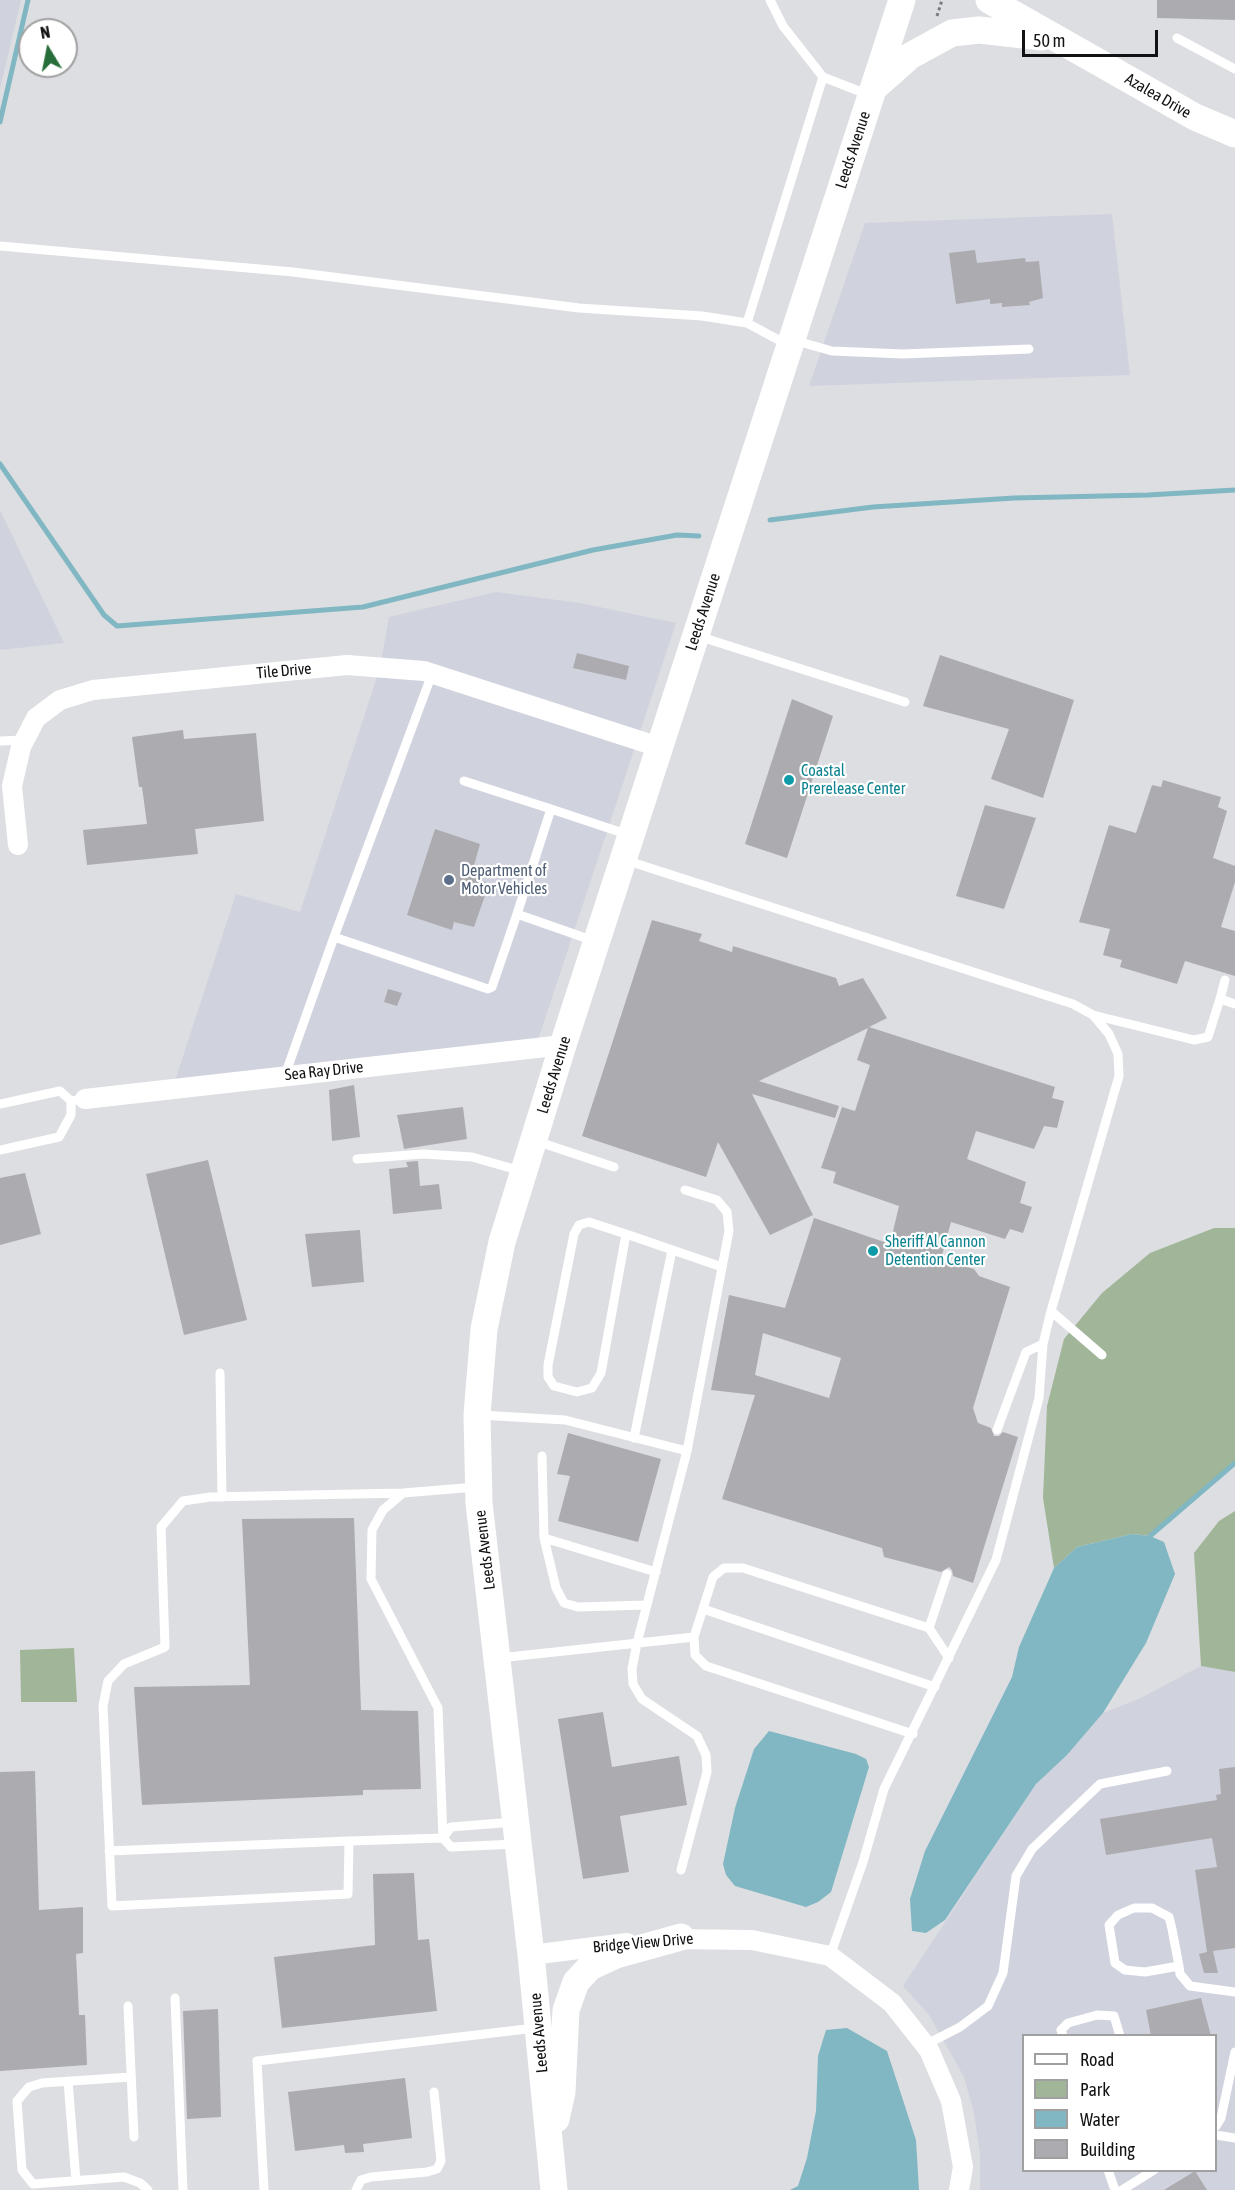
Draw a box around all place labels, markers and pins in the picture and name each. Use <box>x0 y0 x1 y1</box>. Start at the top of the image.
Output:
place label: Coastal Prerelease Center <box>801 761 905 799</box>
marker: Coastal Prerelease Center <box>782 773 796 787</box>
place label: Department of Motor Vehicles <box>461 861 547 899</box>
marker: Department of Motor Vehicles <box>442 873 456 887</box>
place label: Sheriff Al Cannon Detention Center <box>885 1232 986 1270</box>
marker: Sheriff Al Cannon Detention Center <box>866 1244 880 1258</box>

